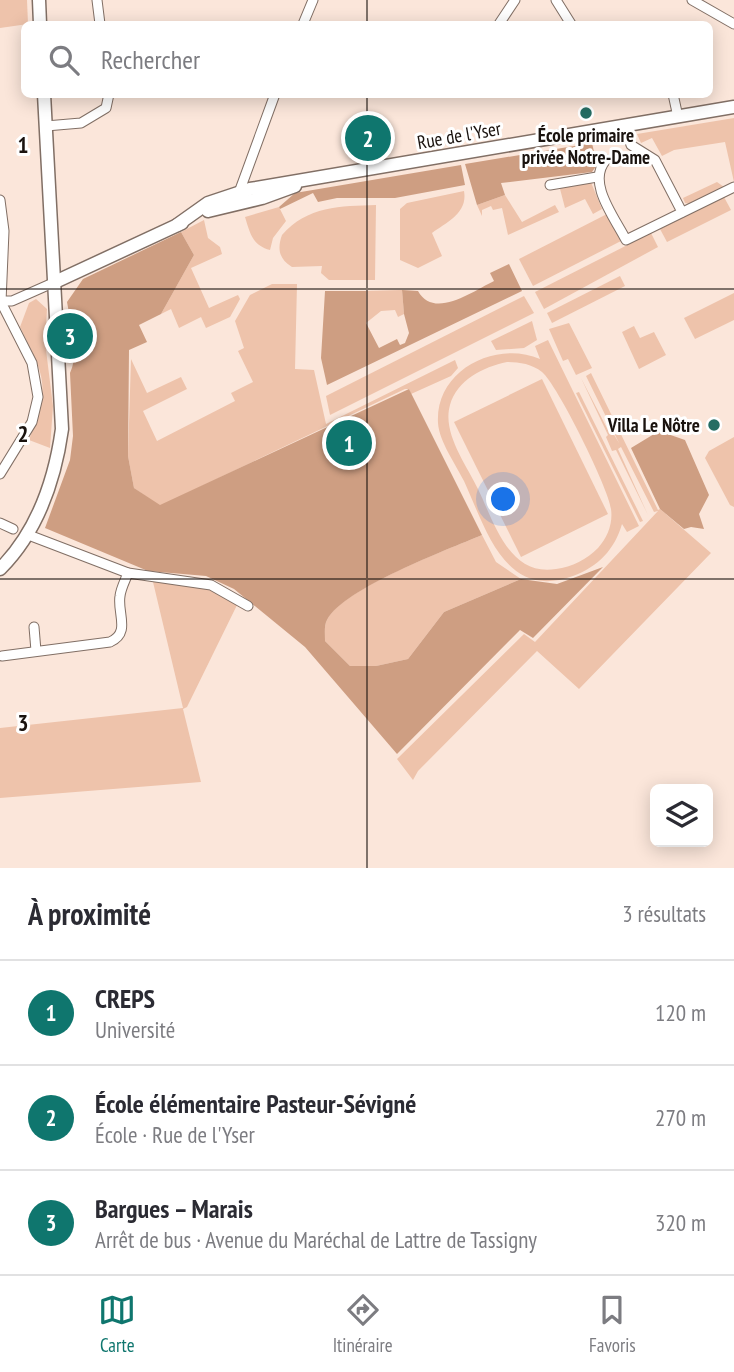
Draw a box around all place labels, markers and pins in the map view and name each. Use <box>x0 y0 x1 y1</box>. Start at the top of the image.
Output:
marker: École primaire privée Notre-Dame <box>578 105 594 121</box>
pin: 2 <box>345 112 391 164</box>
place label: École primaire privée Notre-Dame <box>522 123 650 169</box>
pin: 3 <box>47 310 93 362</box>
place label: Villa Le Nôtre <box>607 413 700 437</box>
pin: 1 <box>326 417 372 469</box>
marker: Villa Le Nôtre <box>706 417 722 433</box>

